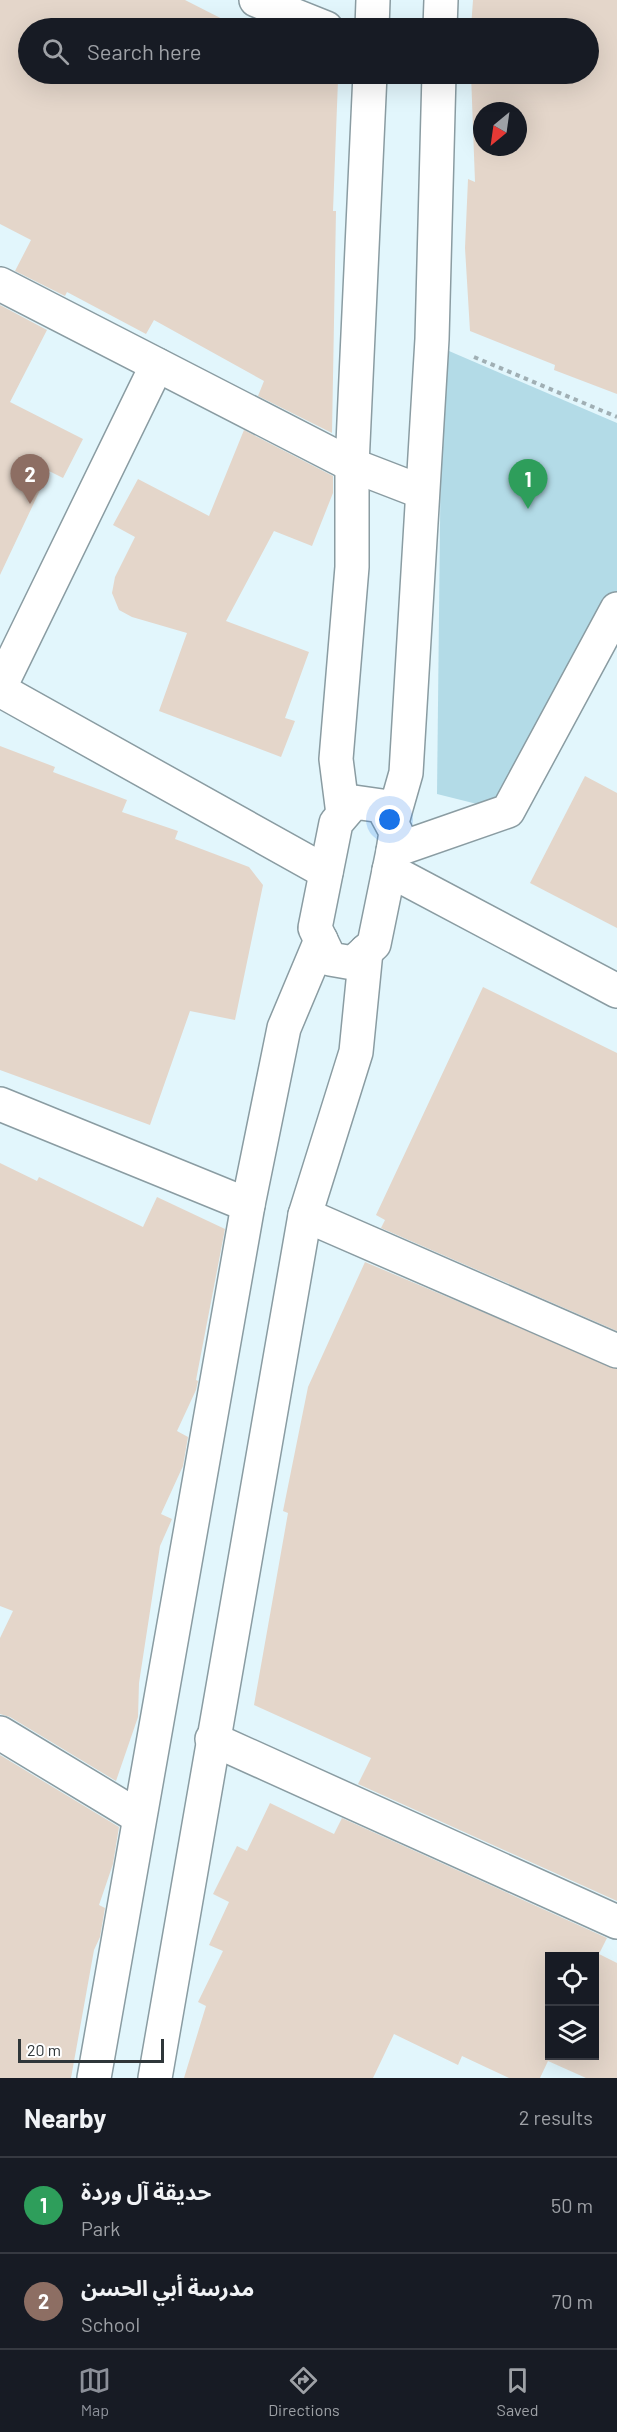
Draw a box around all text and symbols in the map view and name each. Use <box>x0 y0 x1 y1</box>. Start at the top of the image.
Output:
search box <box>18 18 599 84</box>
icon: search <box>39 35 72 68</box>
text: Search here <box>87 38 201 64</box>
north arrow <box>473 102 527 156</box>
pin: 2 <box>10 454 50 504</box>
pin: 1 <box>508 460 548 509</box>
your location <box>375 805 404 834</box>
map controls <box>545 1952 599 2060</box>
button: locate <box>545 1952 599 2006</box>
button: layers <box>545 2006 599 2060</box>
scale bar <box>18 2036 164 2064</box>
text: 20 m <box>27 2040 61 2059</box>
text: Nearby <box>24 2102 106 2133</box>
text: 2 results <box>519 2105 593 2129</box>
text: حديقة آل وردة <box>81 2178 211 2204</box>
text: 1 <box>40 2193 47 2217</box>
text: 50 m <box>551 2193 593 2217</box>
text: Park <box>81 2216 120 2240</box>
text: مدرسة أبي الحسن <box>81 2274 254 2300</box>
text: 2 <box>38 2289 49 2313</box>
text: 70 m <box>552 2289 593 2313</box>
text: School <box>81 2312 140 2336</box>
tab: Map <box>78 2364 111 2419</box>
tab: Directions <box>268 2364 340 2419</box>
tab: Saved <box>497 2364 539 2419</box>

